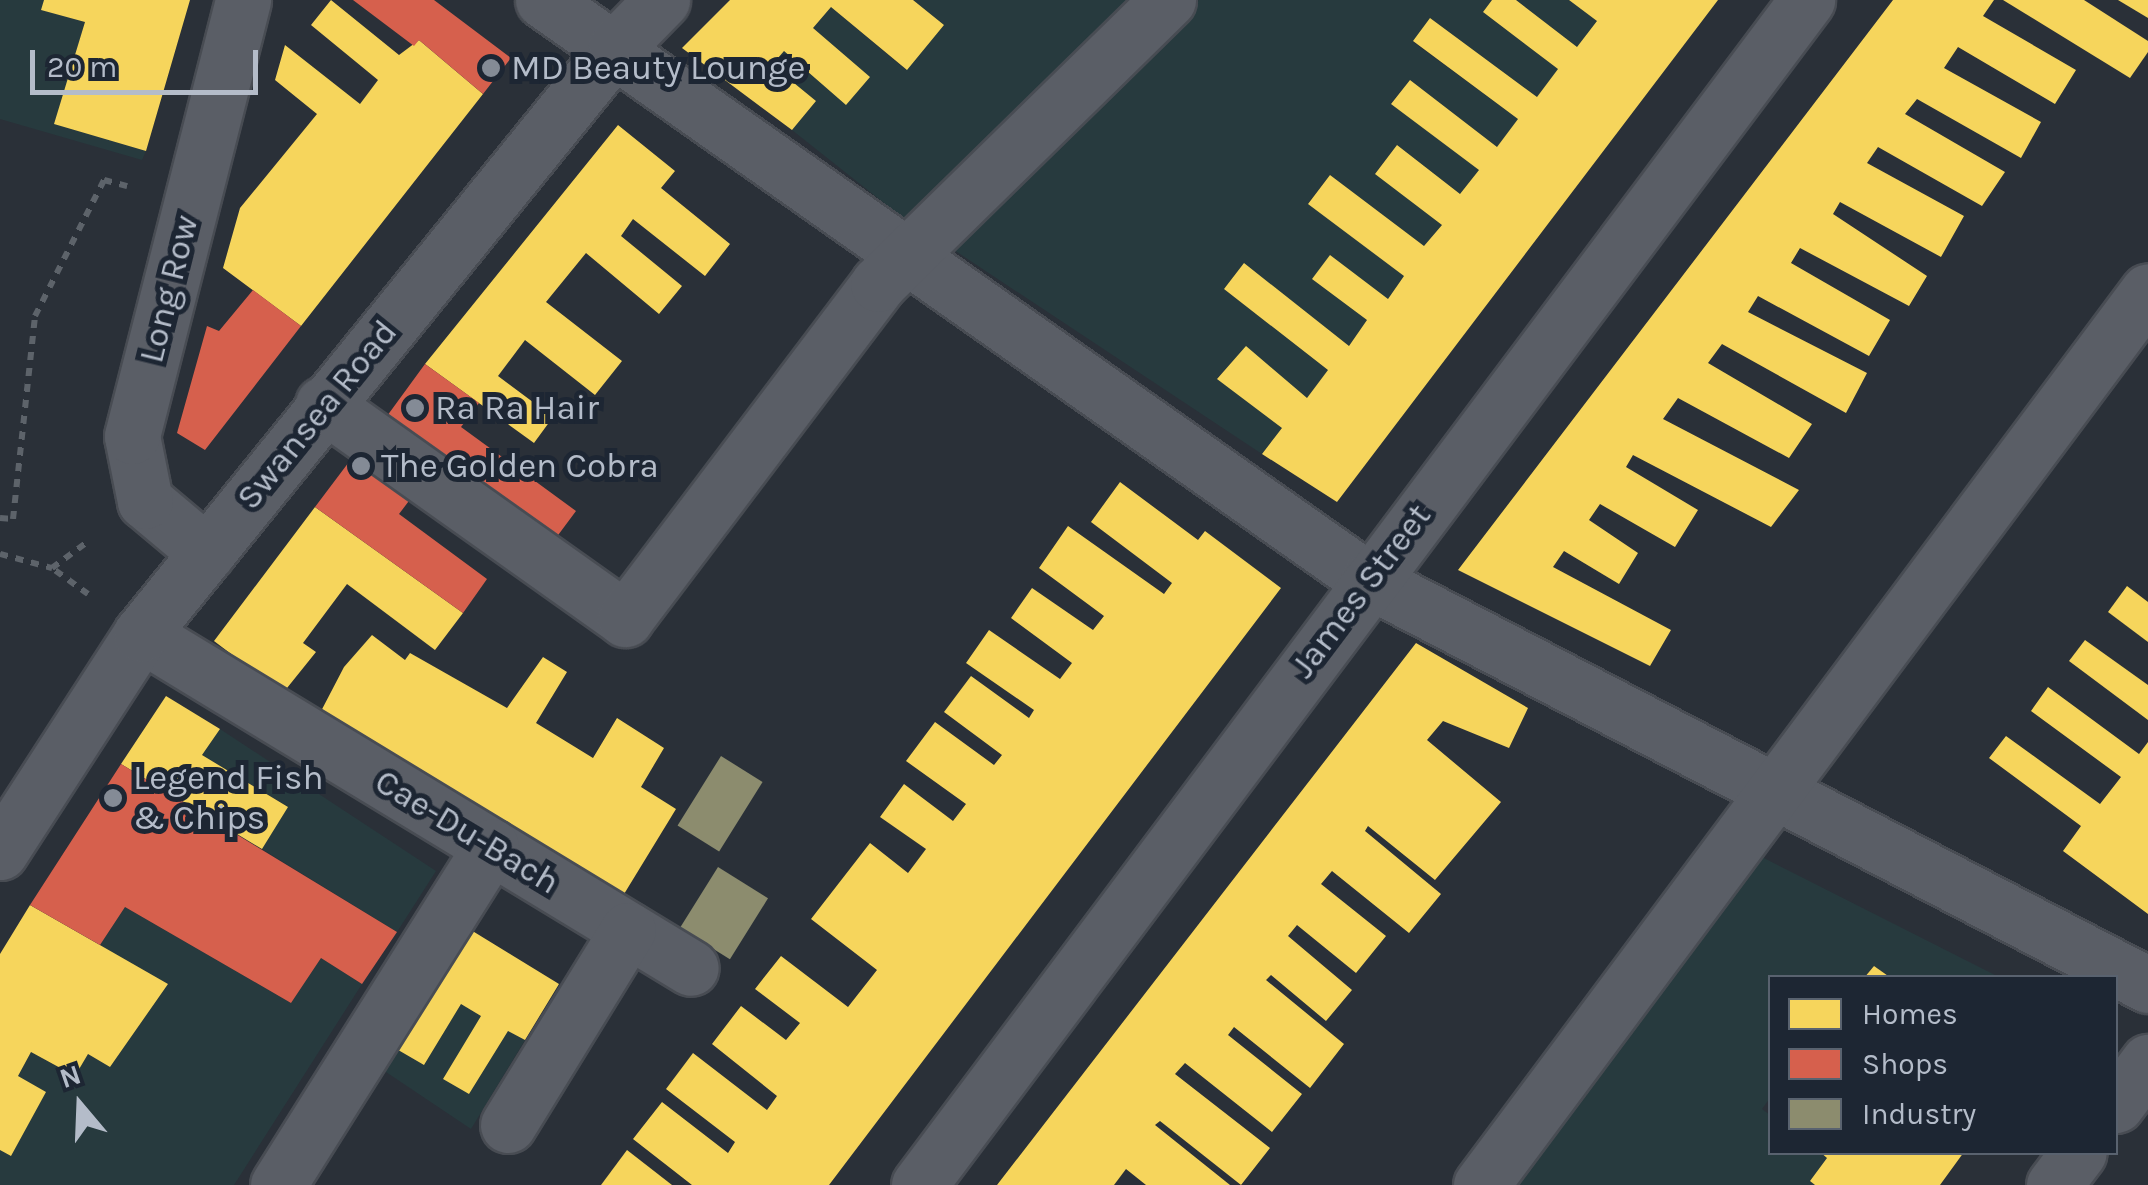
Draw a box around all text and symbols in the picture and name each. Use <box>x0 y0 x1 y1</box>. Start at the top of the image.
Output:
scale bar <box>35 30 262 92</box>
place label: MD Beauty Lounge <box>511 47 806 89</box>
text: 20 m <box>47 49 117 85</box>
marker: MD Beauty Lounge <box>480 57 502 79</box>
street label: Long Row <box>130 211 208 367</box>
street label: Swansea Road <box>228 312 406 518</box>
place label: Ra Ra Hair <box>435 387 599 429</box>
marker: Ra Ra Hair <box>404 397 426 419</box>
place label: The Golden Cobra <box>381 445 659 487</box>
marker: The Golden Cobra <box>350 455 372 477</box>
street label: James Street <box>1282 496 1440 686</box>
place label: Legend Fish & Chips <box>133 757 324 839</box>
street label: Cae-Du-Bach <box>367 761 567 903</box>
marker: Legend Fish & Chips <box>102 787 124 809</box>
legend <box>1768 975 2118 1155</box>
text: Homes <box>1862 996 1958 1032</box>
text: Shops <box>1862 1046 1948 1082</box>
north arrow <box>30 1055 130 1155</box>
text: N <box>55 1057 85 1095</box>
text: Industry <box>1862 1096 1976 1132</box>

